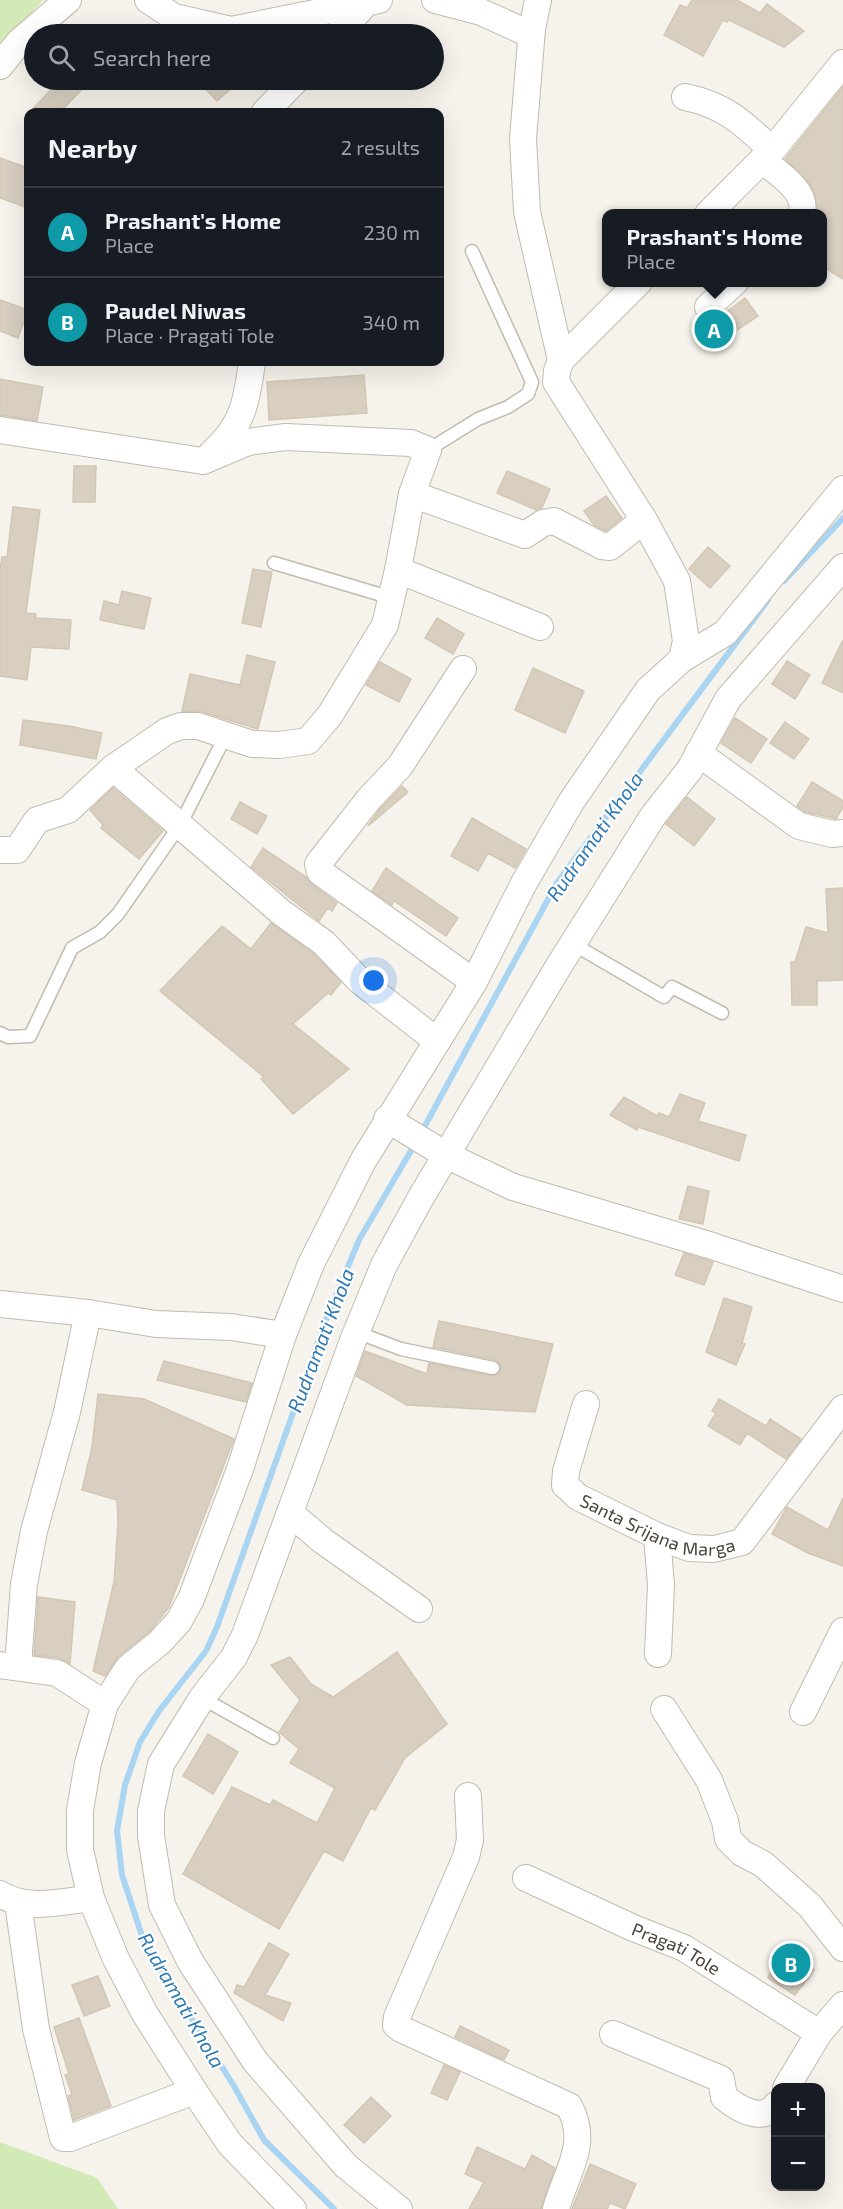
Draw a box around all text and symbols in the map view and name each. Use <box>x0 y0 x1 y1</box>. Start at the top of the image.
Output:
search box <box>24 24 444 90</box>
icon: search <box>45 41 78 74</box>
text: Search here <box>93 44 211 70</box>
text: Nearby <box>48 132 137 163</box>
text: 2 results <box>341 135 420 159</box>
text: Prashant's Home <box>105 207 281 233</box>
popup <box>602 209 827 287</box>
text: A <box>61 220 74 244</box>
text: 230 m <box>364 220 420 244</box>
text: Prashant's Home <box>626 223 803 249</box>
text: Place <box>105 233 154 257</box>
text: Place <box>626 249 675 273</box>
text: Paudel Niwas <box>105 297 246 323</box>
pin: A <box>694 306 734 352</box>
text: B <box>61 310 74 334</box>
text: 340 m <box>363 310 420 334</box>
text: Place · Pragati Tole <box>105 323 275 347</box>
water label: Rudramati Khola <box>541 767 647 905</box>
your location <box>359 966 388 995</box>
water label: Rudramati Khola <box>282 1265 358 1415</box>
street label: Santa Srijana Marga <box>577 1489 737 1560</box>
street label: Pragati Tole <box>629 1918 725 1979</box>
water label: Rudramati Khola <box>134 1928 230 2072</box>
pin: B <box>772 1940 810 1986</box>
map controls <box>771 2083 825 2191</box>
button: + <box>771 2083 825 2137</box>
button: − <box>771 2137 825 2191</box>

